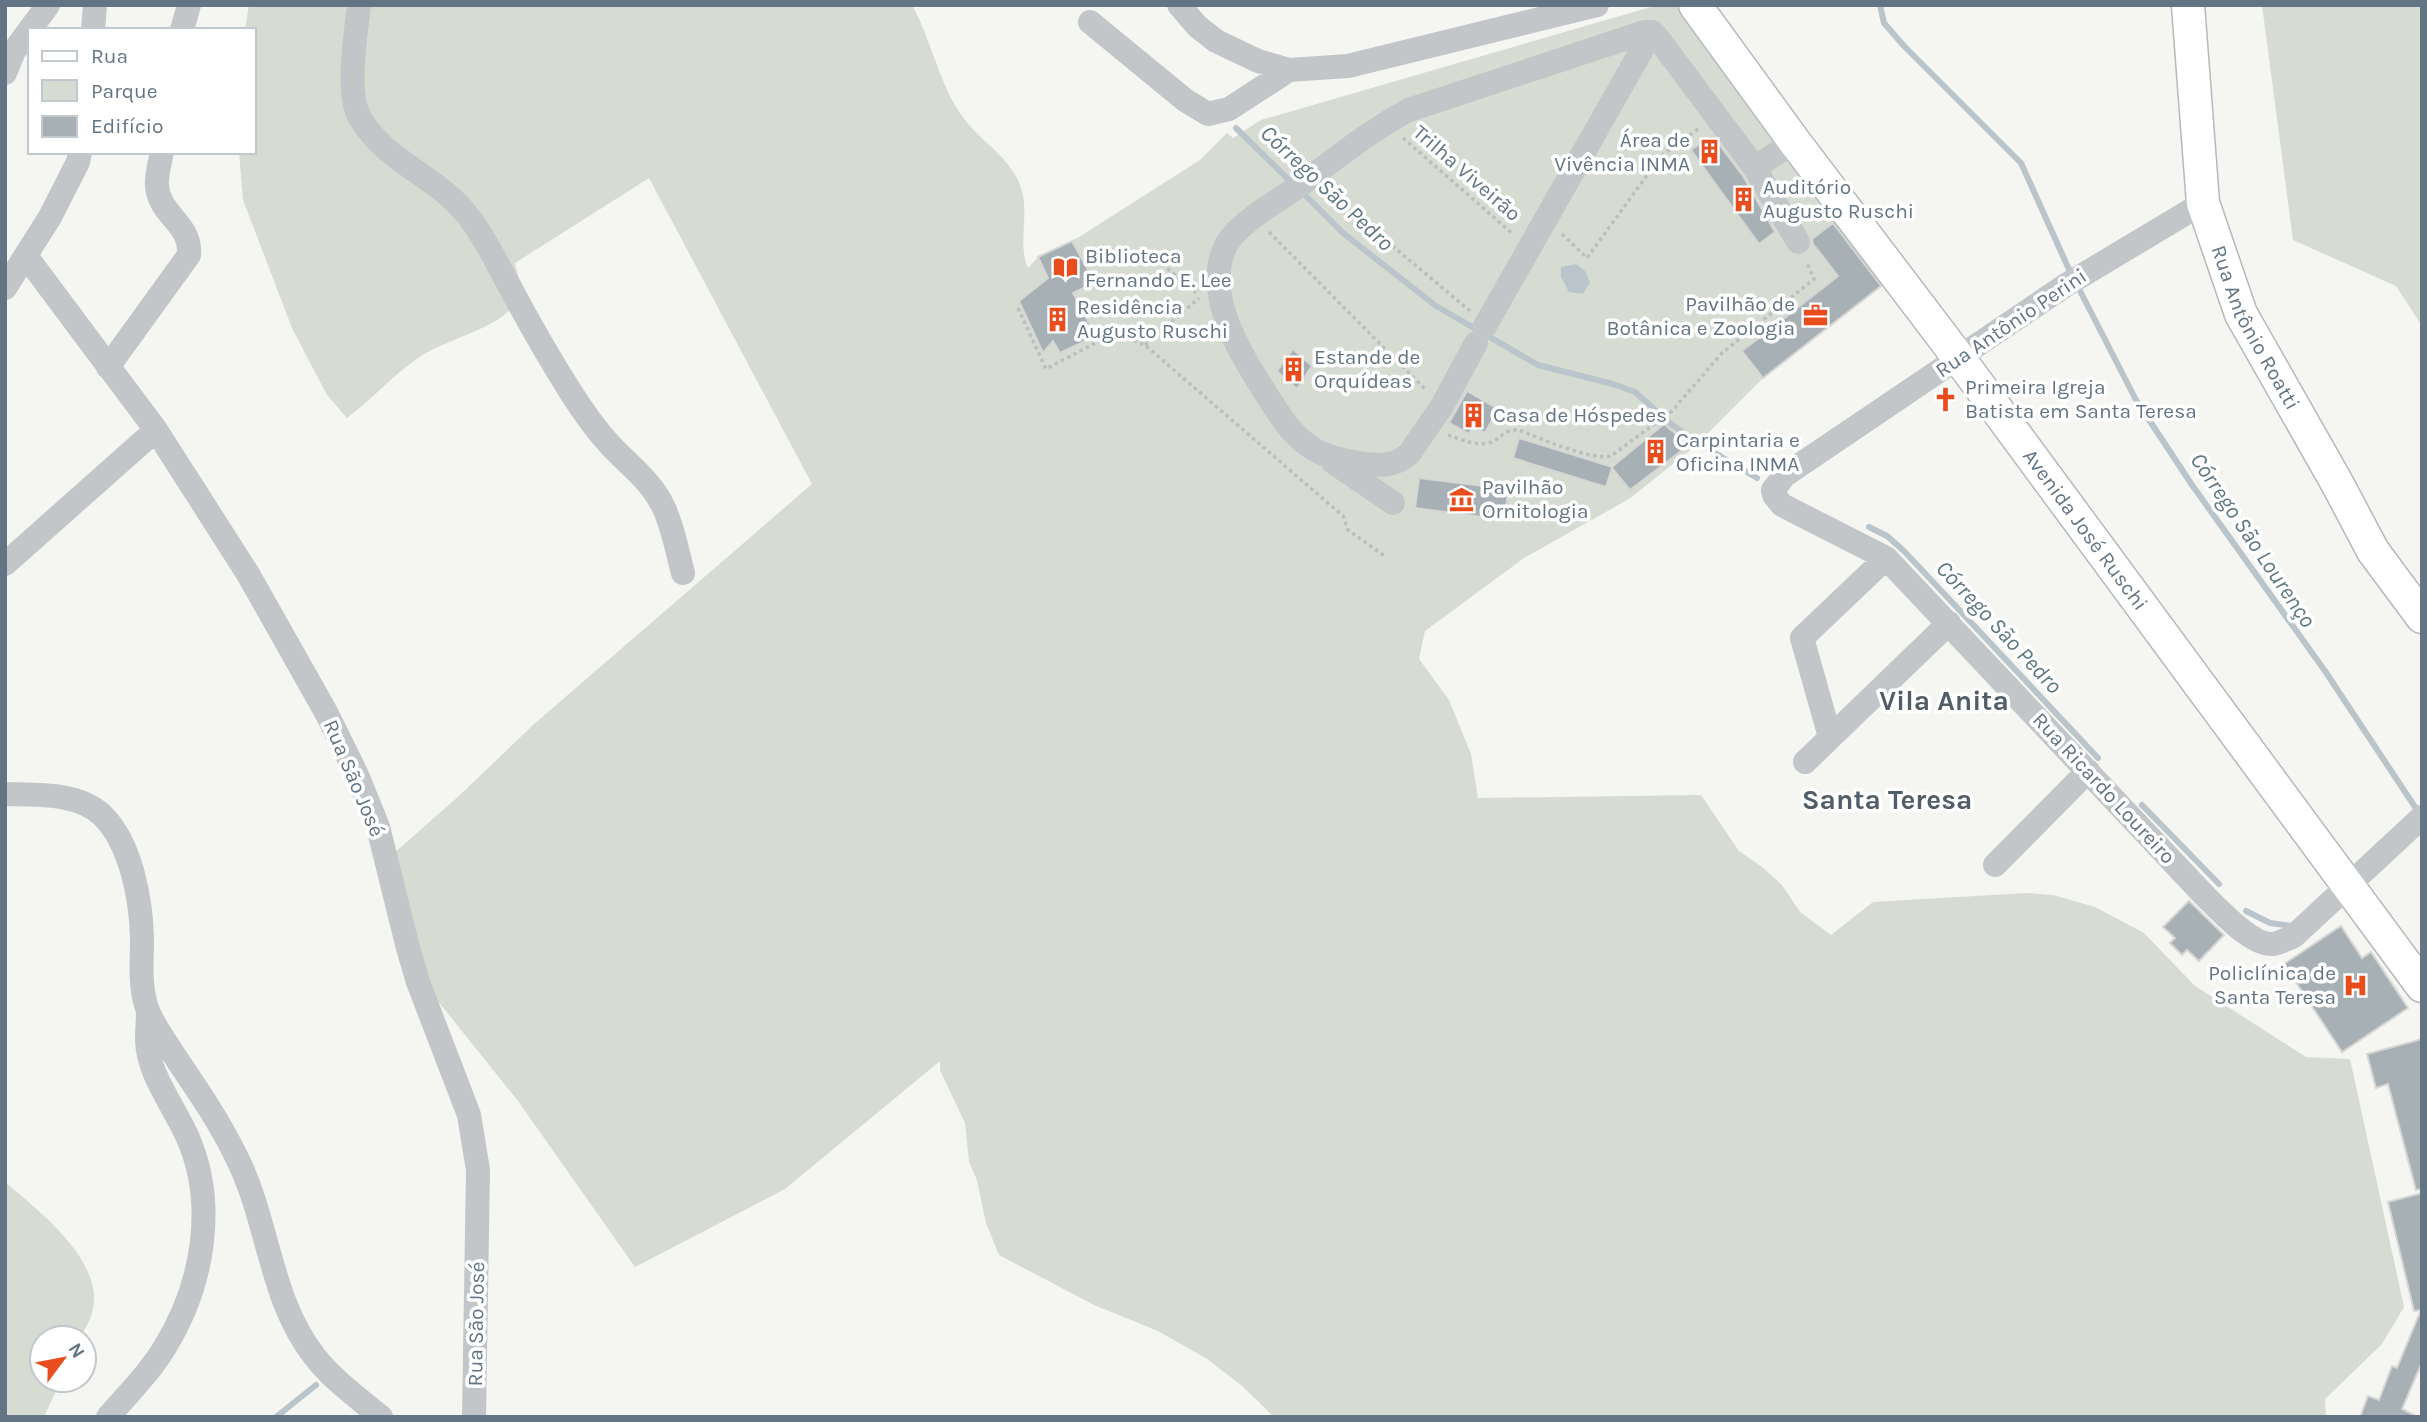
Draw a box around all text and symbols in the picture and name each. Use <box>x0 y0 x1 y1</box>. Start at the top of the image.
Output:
legend <box>28 28 256 154</box>
text: Rua <box>91 44 128 68</box>
text: Parque <box>91 79 158 103</box>
text: Edifício <box>91 114 164 138</box>
water label: Córrego São Pedro <box>1255 119 1399 257</box>
street label: Trilha Viveirão <box>1408 120 1526 226</box>
place label: Área de Vivência INMA <box>1554 128 1690 176</box>
building icon: Área de Vivência INMA <box>1696 138 1724 166</box>
place label: Auditório Augusto Ruschi <box>1763 175 1914 223</box>
building icon: Auditório Augusto Ruschi <box>1729 185 1757 213</box>
street label: Rua Antônio Roatti <box>2206 242 2305 414</box>
place label: Biblioteca Fernando E. Lee <box>1085 244 1232 292</box>
library icon: Biblioteca Fernando E. Lee <box>1051 254 1079 282</box>
street label: Rua Antônio Perini <box>1931 264 2091 382</box>
place label: Pavilhão de Botânica e Zoologia <box>1607 292 1795 340</box>
place label: Residência Augusto Ruschi <box>1077 295 1228 343</box>
office icon: Pavilhão de Botânica e Zoologia <box>1801 302 1829 330</box>
building icon: Residência Augusto Ruschi <box>1043 305 1071 333</box>
place label: Estande de Orquídeas <box>1314 345 1420 393</box>
building icon: Estande de Orquídeas <box>1280 355 1308 383</box>
place label: Primeira Igreja Batista em Santa Teresa <box>1965 375 2197 423</box>
church icon: Primeira Igreja Batista em Santa Teresa <box>1931 385 1959 413</box>
building icon: Casa de Hóspedes <box>1459 401 1487 429</box>
place label: Casa de Hóspedes <box>1493 403 1667 427</box>
place label: Carpintaria e Oficina INMA <box>1676 428 1800 476</box>
building icon: Carpintaria e Oficina INMA <box>1642 438 1670 466</box>
street label: Avenida José Ruschi <box>2018 444 2153 615</box>
water label: Córrego São Lourenço <box>2184 447 2322 633</box>
place label: Pavilhão Ornitologia <box>1482 475 1588 523</box>
museum icon: Pavilhão Ornitologia <box>1448 485 1476 513</box>
water label: Córrego São Pedro <box>1930 555 2068 699</box>
district label: Vila Anita <box>1879 684 2009 717</box>
street label: Rua Ricardo Loureiro <box>2028 707 2180 869</box>
street label: Rua São José <box>319 716 389 840</box>
district label: Santa Teresa <box>1802 783 1972 816</box>
place label: Policlínica de Santa Teresa <box>2208 961 2336 1009</box>
hospital icon: Policlínica de Santa Teresa <box>2342 971 2370 999</box>
street label: Rua São José <box>463 1261 489 1387</box>
north arrow <box>28 1324 98 1394</box>
text: N <box>64 1339 90 1362</box>

